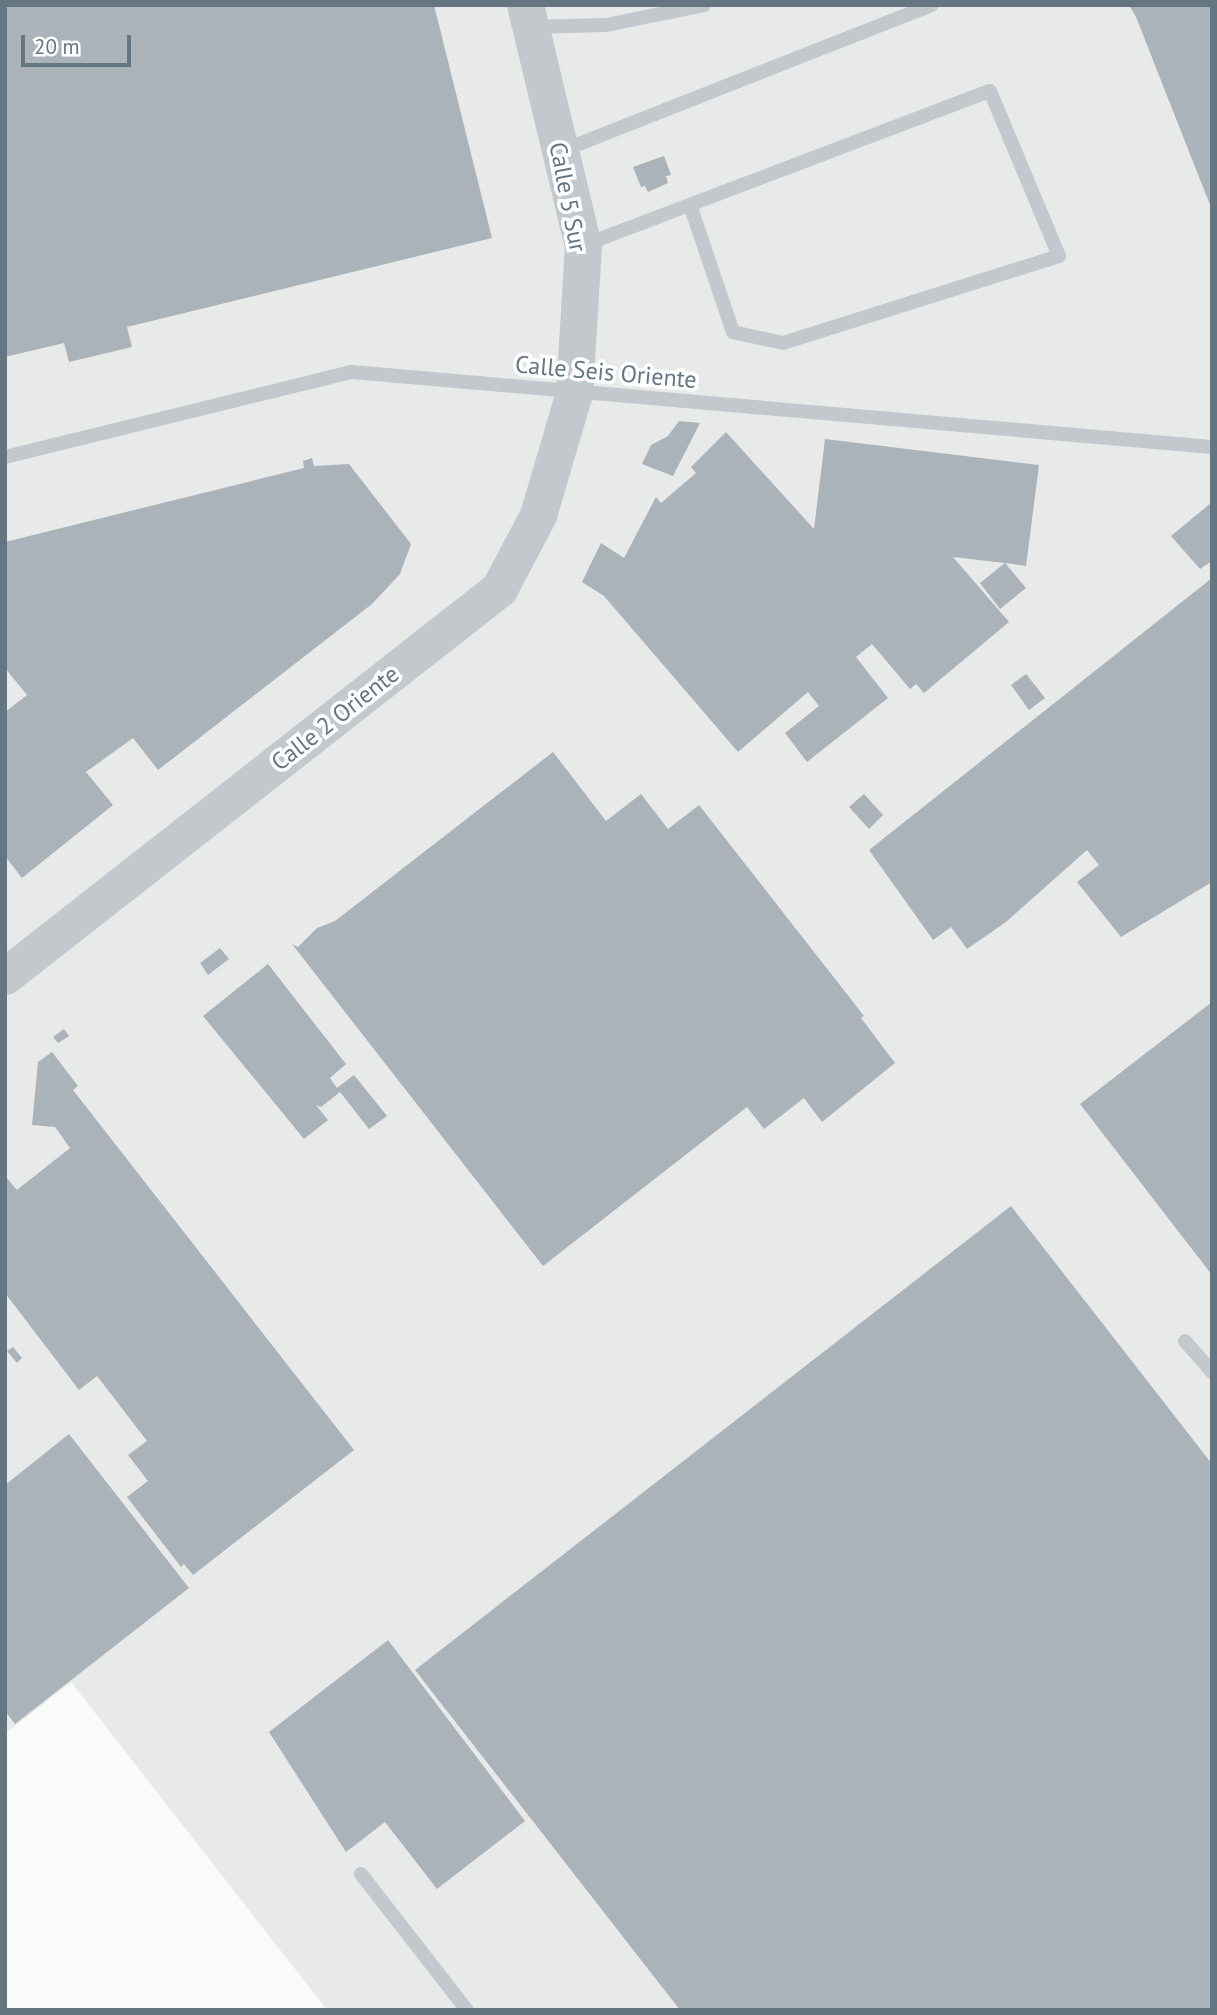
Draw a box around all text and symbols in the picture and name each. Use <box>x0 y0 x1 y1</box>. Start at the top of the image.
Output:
scale bar <box>24 21 135 65</box>
text: 20 m <box>34 33 80 60</box>
street label: Calle 5 Sur <box>543 140 593 254</box>
street label: Calle Seis Oriente <box>514 350 698 394</box>
street label: Calle 2 Oriente <box>266 659 404 777</box>

